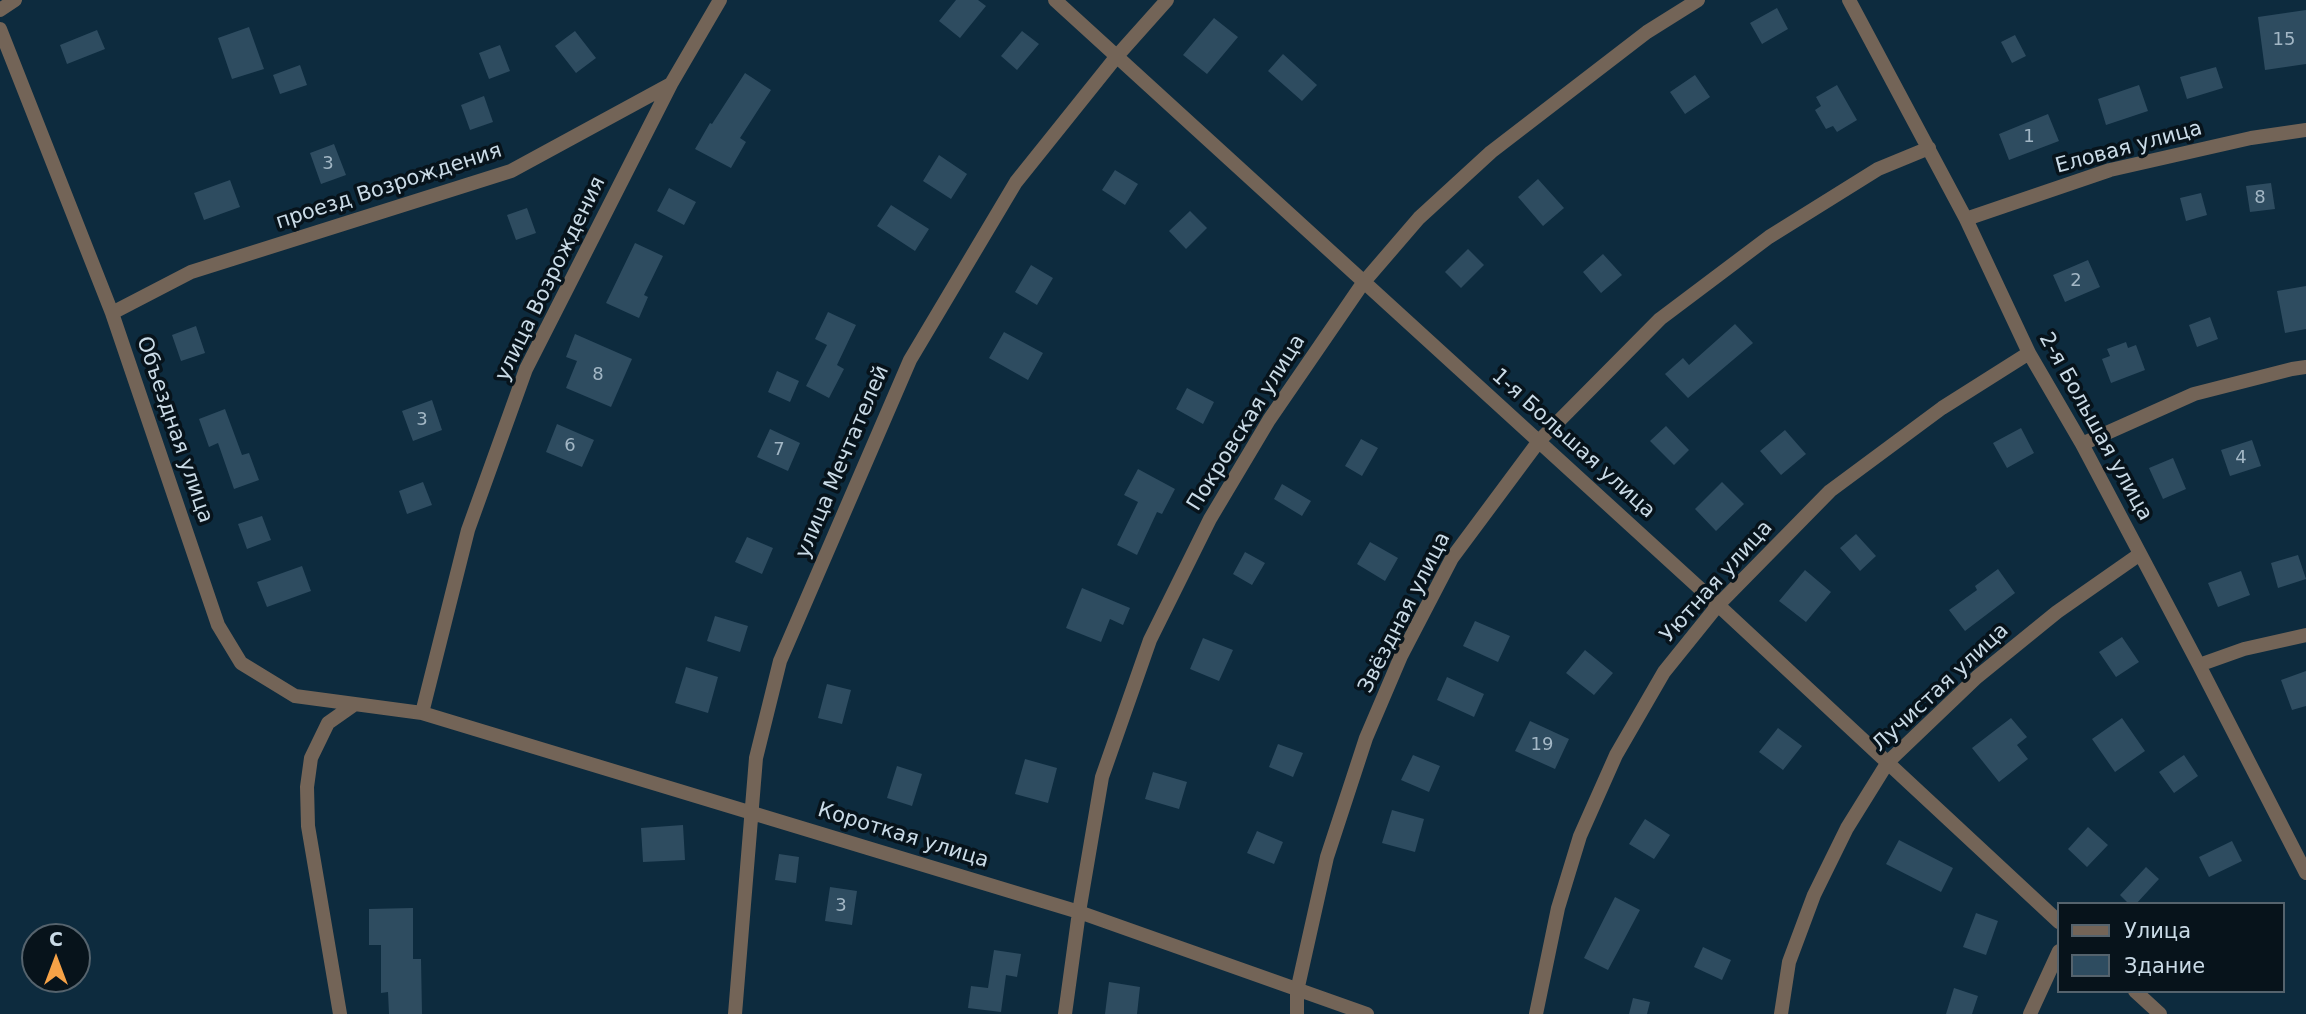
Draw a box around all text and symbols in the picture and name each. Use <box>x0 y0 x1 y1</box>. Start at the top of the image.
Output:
house number: 15 <box>2273 29 2295 51</box>
street label: Еловая улица <box>2053 116 2205 180</box>
house number: 1 <box>2023 126 2035 148</box>
street label: проезд Возрождения <box>273 139 505 235</box>
house number: 3 <box>322 153 334 175</box>
street label: улица Возрождения <box>491 173 611 385</box>
house number: 8 <box>2254 187 2266 209</box>
house number: 2 <box>2070 270 2082 292</box>
street label: 2-я Большая улица <box>2033 328 2157 526</box>
street label: Покровская улица <box>1183 330 1311 516</box>
street label: Объездная улица <box>130 333 218 527</box>
street label: улица Мечтателей <box>791 362 895 562</box>
house number: 8 <box>592 364 604 386</box>
street label: 1-я Большая улица <box>1486 364 1660 524</box>
house number: 3 <box>416 409 428 431</box>
house number: 6 <box>564 435 576 457</box>
house number: 7 <box>773 439 785 461</box>
house number: 4 <box>2235 447 2247 469</box>
street label: Уютная улица <box>1656 516 1778 648</box>
street label: Звёздная улица <box>1354 528 1456 698</box>
street label: Лучистая улица <box>1868 618 2014 758</box>
house number: 19 <box>1531 734 1553 756</box>
street label: Короткая улица <box>814 798 992 874</box>
house number: 3 <box>835 895 847 917</box>
legend <box>2058 902 2285 993</box>
text: Улица <box>2124 919 2191 943</box>
north arrow <box>21 923 91 993</box>
text: С <box>49 928 63 950</box>
text: Здание <box>2124 954 2205 978</box>

